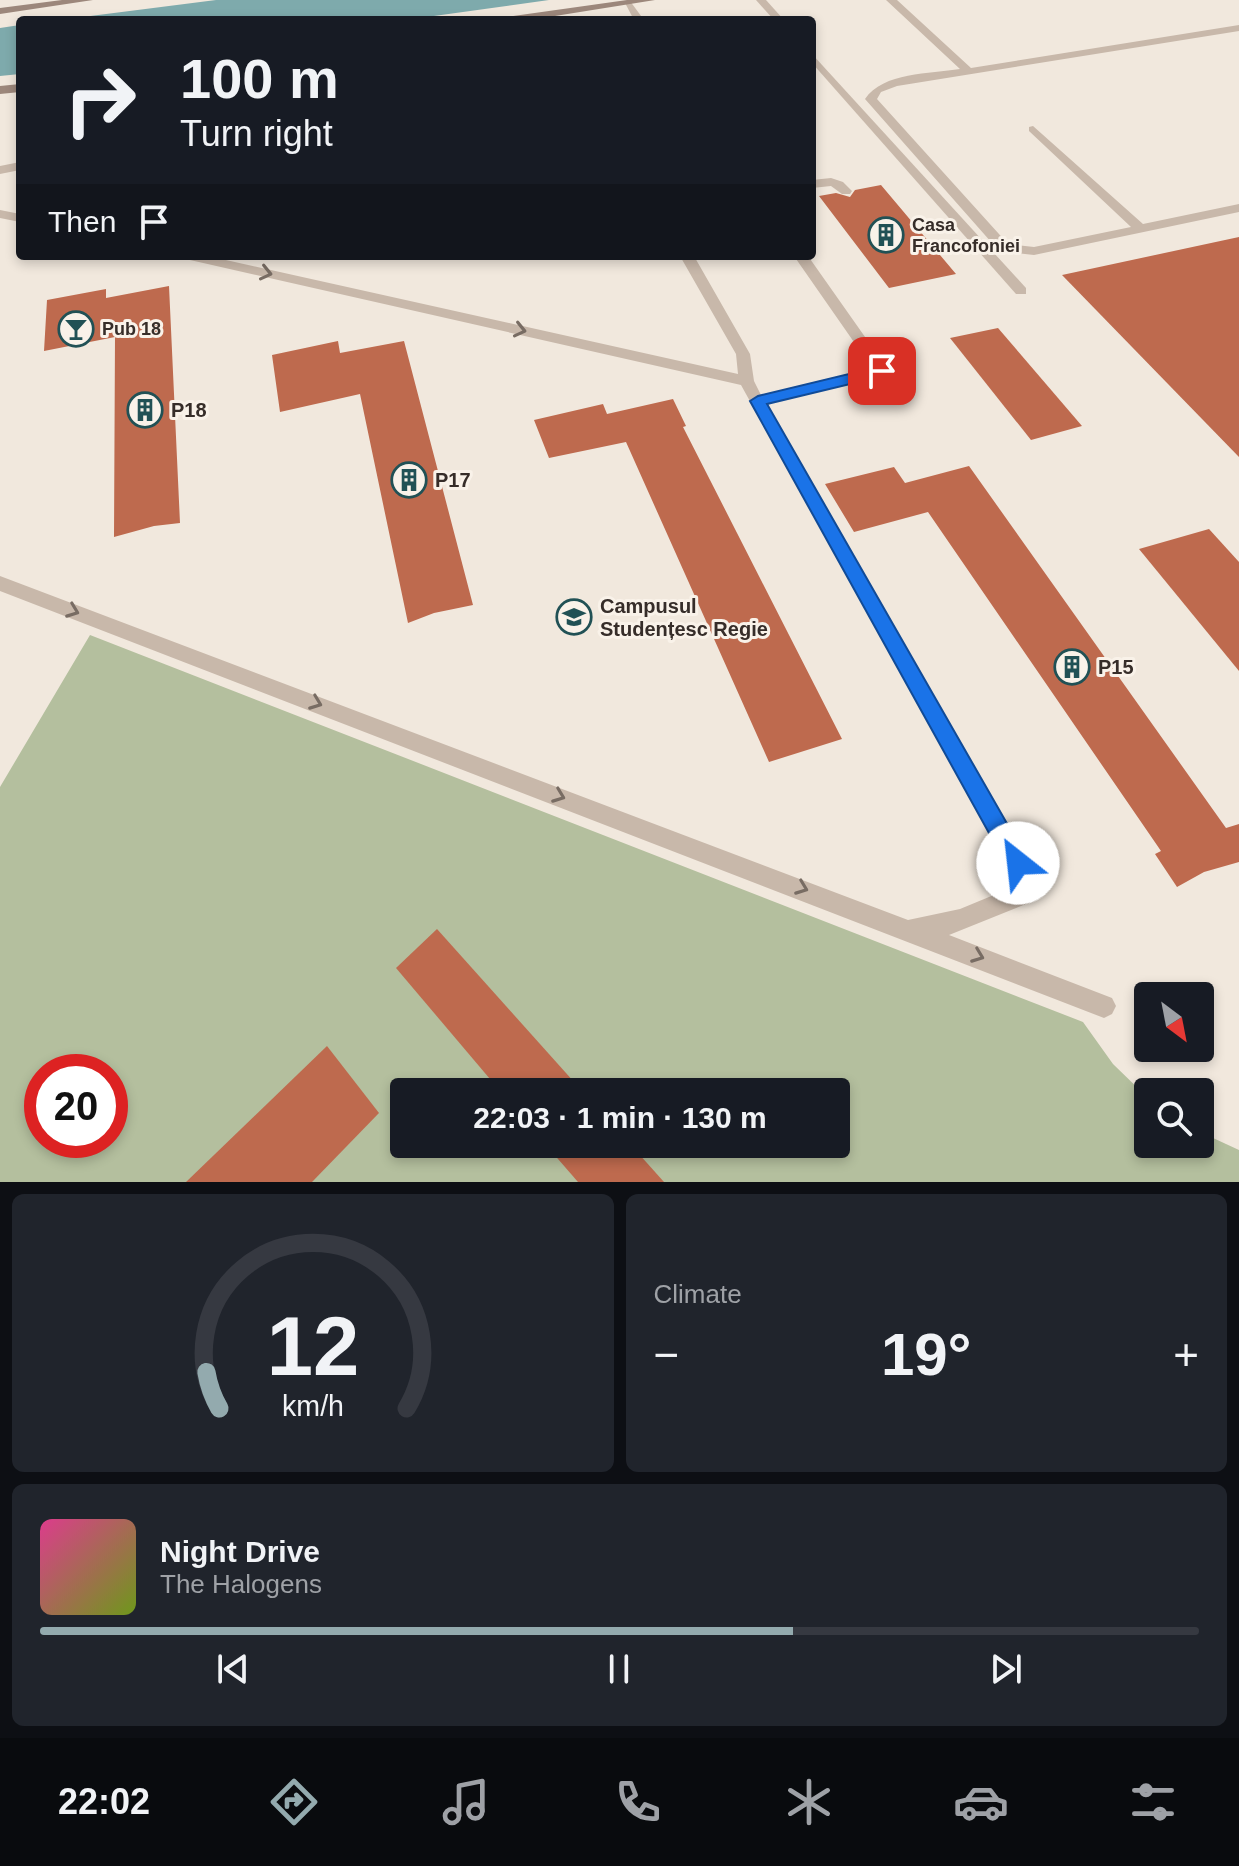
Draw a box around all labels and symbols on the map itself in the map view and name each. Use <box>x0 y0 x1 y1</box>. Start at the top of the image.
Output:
place label: Casa Francofoniei <box>912 215 1020 256</box>
building icon: Casa Francofoniei <box>867 216 905 254</box>
one-way arrow <box>259 264 272 281</box>
bar icon: Pub 18 <box>57 310 95 348</box>
place label: Pub 18 <box>102 319 161 339</box>
one-way arrow <box>512 321 526 338</box>
pin <box>848 337 916 405</box>
building icon: P18 <box>126 391 164 429</box>
place label: P18 <box>171 399 207 421</box>
building icon: P17 <box>390 461 428 499</box>
place label: P17 <box>435 469 471 491</box>
place label: Campusul Studențesc Regie <box>600 595 768 640</box>
school or university icon: Campusul Studențesc Regie <box>555 598 593 636</box>
one-way arrow <box>65 601 79 618</box>
building icon: P15 <box>1053 648 1091 686</box>
place label: P15 <box>1098 656 1134 678</box>
one-way arrow <box>308 693 322 710</box>
one-way arrow <box>551 786 565 803</box>
position arrow <box>976 821 1060 905</box>
one-way arrow <box>794 878 808 895</box>
one-way arrow <box>970 946 984 963</box>
north arrow <box>1134 982 1214 1062</box>
speed limit sign: 20 <box>24 1054 128 1158</box>

